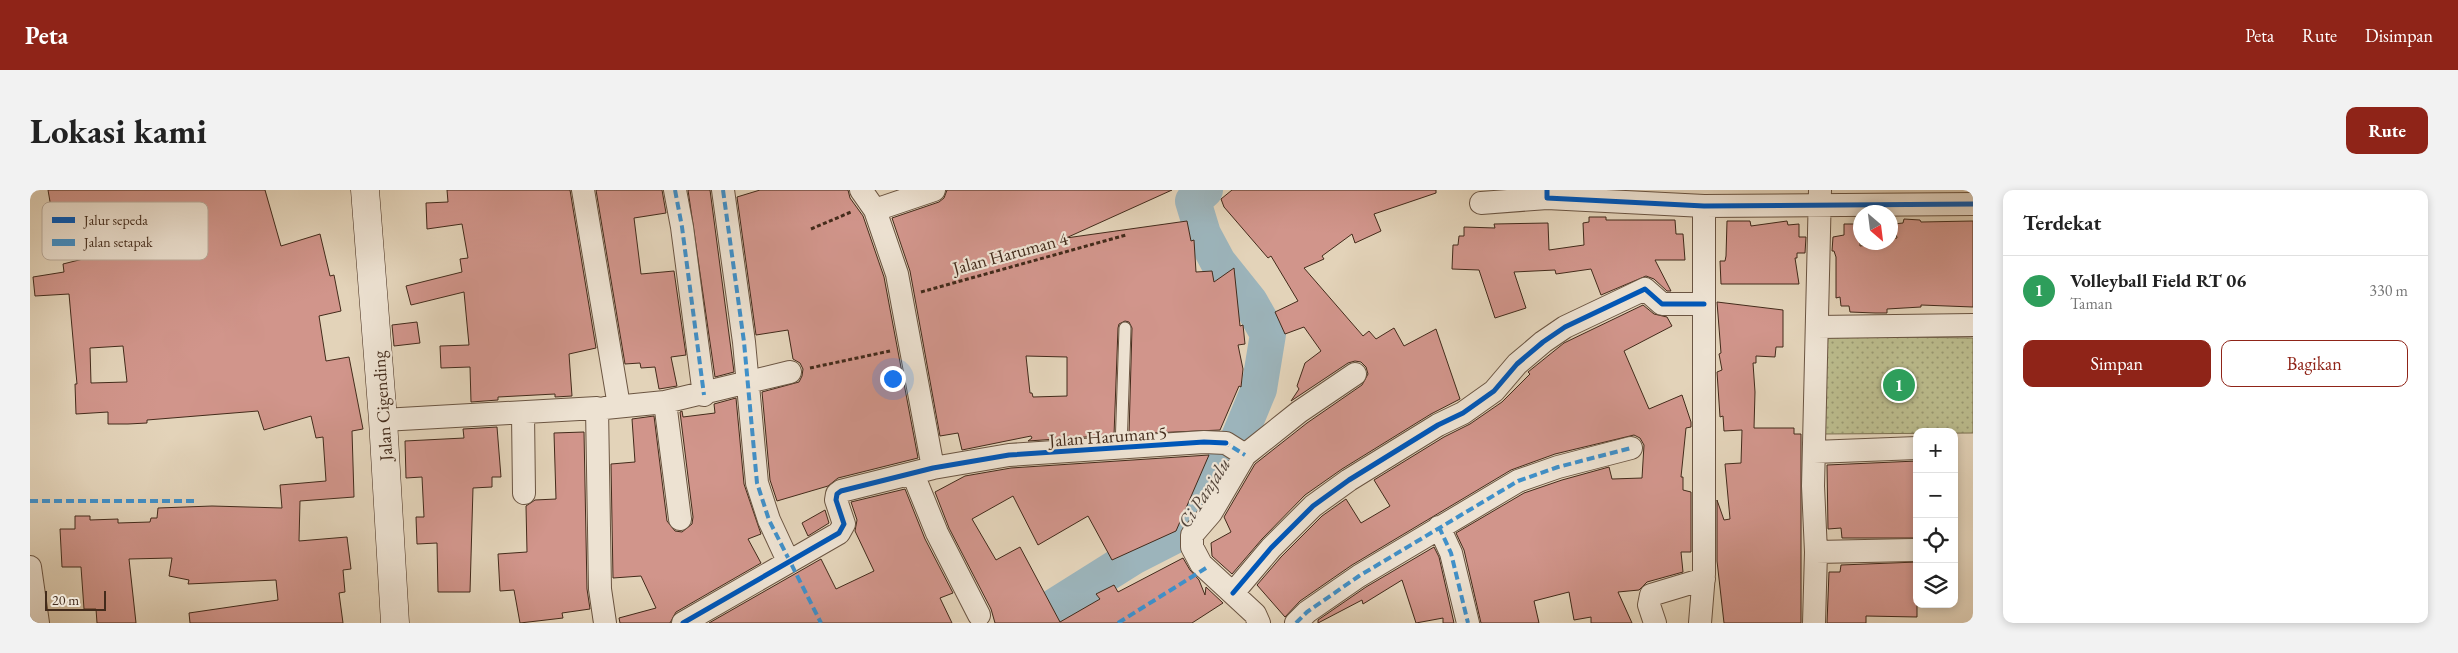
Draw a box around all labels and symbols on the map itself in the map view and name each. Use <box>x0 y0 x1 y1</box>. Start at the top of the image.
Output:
legend <box>42 202 208 260</box>
north arrow <box>1853 205 1898 250</box>
text: Jalur sepeda <box>83 211 148 229</box>
street label: Jalan Haruman 4 <box>948 227 1070 280</box>
text: Jalan setapak <box>83 233 153 251</box>
street label: Jalan Cigending <box>367 350 397 464</box>
your location <box>880 366 906 392</box>
pin: 1 <box>1883 366 1915 404</box>
street label: Jalan Haruman 5 <box>1046 420 1168 452</box>
water label: Ci Panjalu <box>1172 453 1236 533</box>
scale bar <box>45 588 106 611</box>

